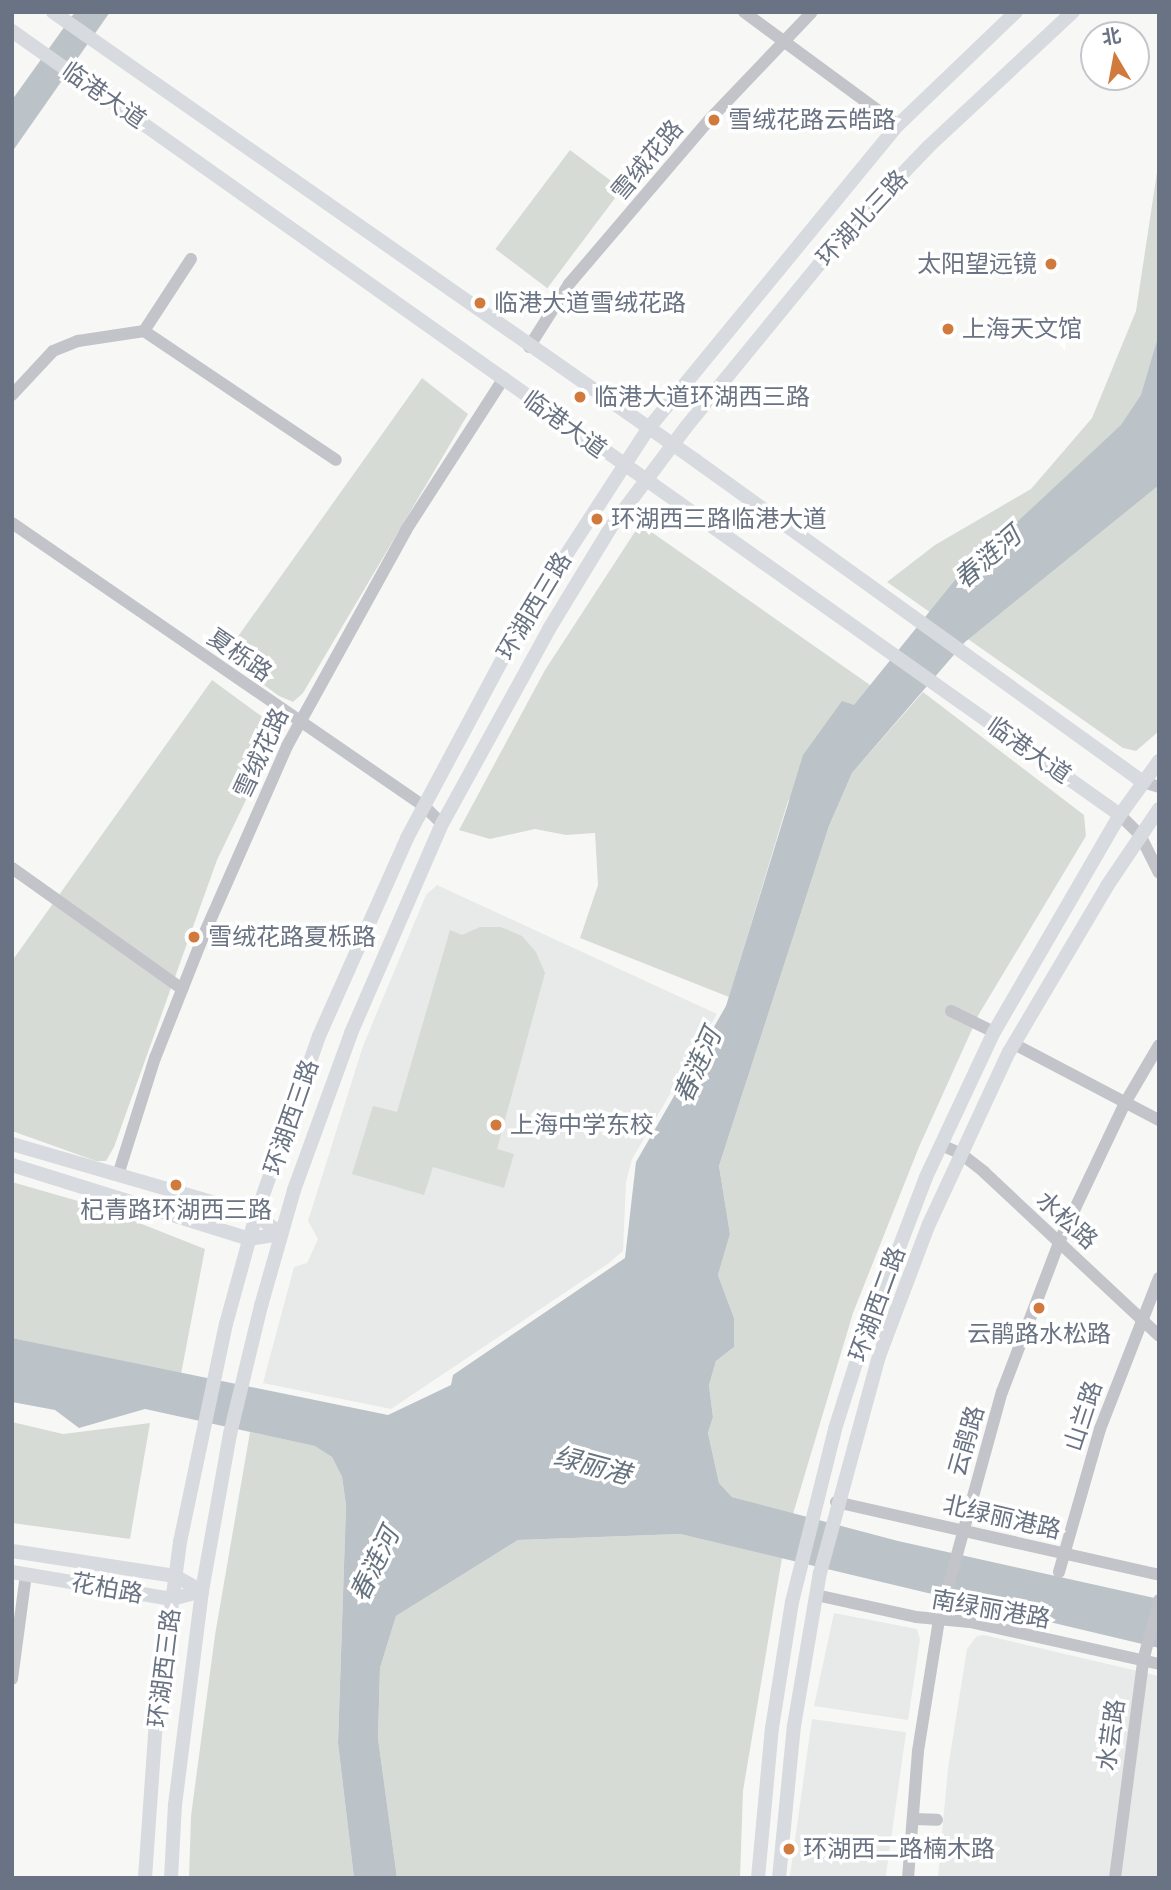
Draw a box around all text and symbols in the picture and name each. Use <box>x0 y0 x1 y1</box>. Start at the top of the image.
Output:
north arrow <box>1080 21 1150 91</box>
text: 北 <box>1100 23 1123 51</box>
street label: 临港大道 <box>56 56 152 134</box>
place label: 雪绒花路云皓路 <box>728 106 896 134</box>
marker: 雪绒花路云皓路 <box>706 112 722 128</box>
street label: 雪绒花路 <box>605 114 689 206</box>
street label: 环湖北三路 <box>811 164 913 272</box>
place label: 太阳望远镜 <box>917 250 1037 278</box>
marker: 太阳望远镜 <box>1043 256 1059 272</box>
place label: 临港大道雪绒花路 <box>494 289 686 317</box>
marker: 临港大道雪绒花路 <box>472 295 488 311</box>
place label: 上海天文馆 <box>962 315 1082 343</box>
marker: 上海天文馆 <box>940 321 956 337</box>
place label: 临港大道环湖西三路 <box>594 383 810 411</box>
street label: 临港大道 <box>518 384 612 464</box>
marker: 临港大道环湖西三路 <box>572 389 588 405</box>
place label: 环湖西三路临港大道 <box>611 505 827 533</box>
marker: 环湖西三路临港大道 <box>589 511 605 527</box>
water label: 春涟河 <box>948 521 1028 595</box>
street label: 环湖西三路 <box>491 547 577 665</box>
street label: 夏栎路 <box>202 623 278 687</box>
street label: 雪绒花路 <box>228 703 294 803</box>
street label: 临港大道 <box>981 711 1077 789</box>
place label: 雪绒花路夏栎路 <box>208 923 376 951</box>
marker: 雪绒花路夏栎路 <box>186 929 202 945</box>
water label: 春涟河 <box>668 1024 728 1108</box>
street label: 环湖西三路 <box>258 1056 324 1178</box>
place label: 上海中学东校 <box>510 1111 654 1139</box>
marker: 上海中学东校 <box>488 1117 504 1133</box>
marker: 杞青路环湖西三路 <box>168 1177 184 1193</box>
street label: 水松路 <box>1031 1185 1103 1255</box>
place label: 杞青路环湖西三路 <box>80 1196 272 1224</box>
street label: 环湖西二路 <box>843 1243 911 1365</box>
marker: 云鹃路水松路 <box>1031 1300 1047 1316</box>
place label: 云鹃路水松路 <box>967 1320 1111 1348</box>
street label: 山兰路 <box>1058 1377 1108 1455</box>
street label: 云鹃路 <box>942 1402 990 1480</box>
water label: 绿丽港 <box>550 1441 634 1491</box>
street label: 北绿丽港路 <box>940 1489 1064 1545</box>
water label: 春涟河 <box>344 1523 406 1607</box>
street label: 花柏路 <box>69 1568 145 1608</box>
street label: 南绿丽港路 <box>929 1584 1053 1634</box>
street label: 环湖西三路 <box>142 1607 186 1729</box>
street label: 水芸路 <box>1092 1697 1130 1773</box>
place label: 环湖西二路楠木路 <box>803 1835 995 1863</box>
marker: 环湖西二路楠木路 <box>781 1841 797 1857</box>

